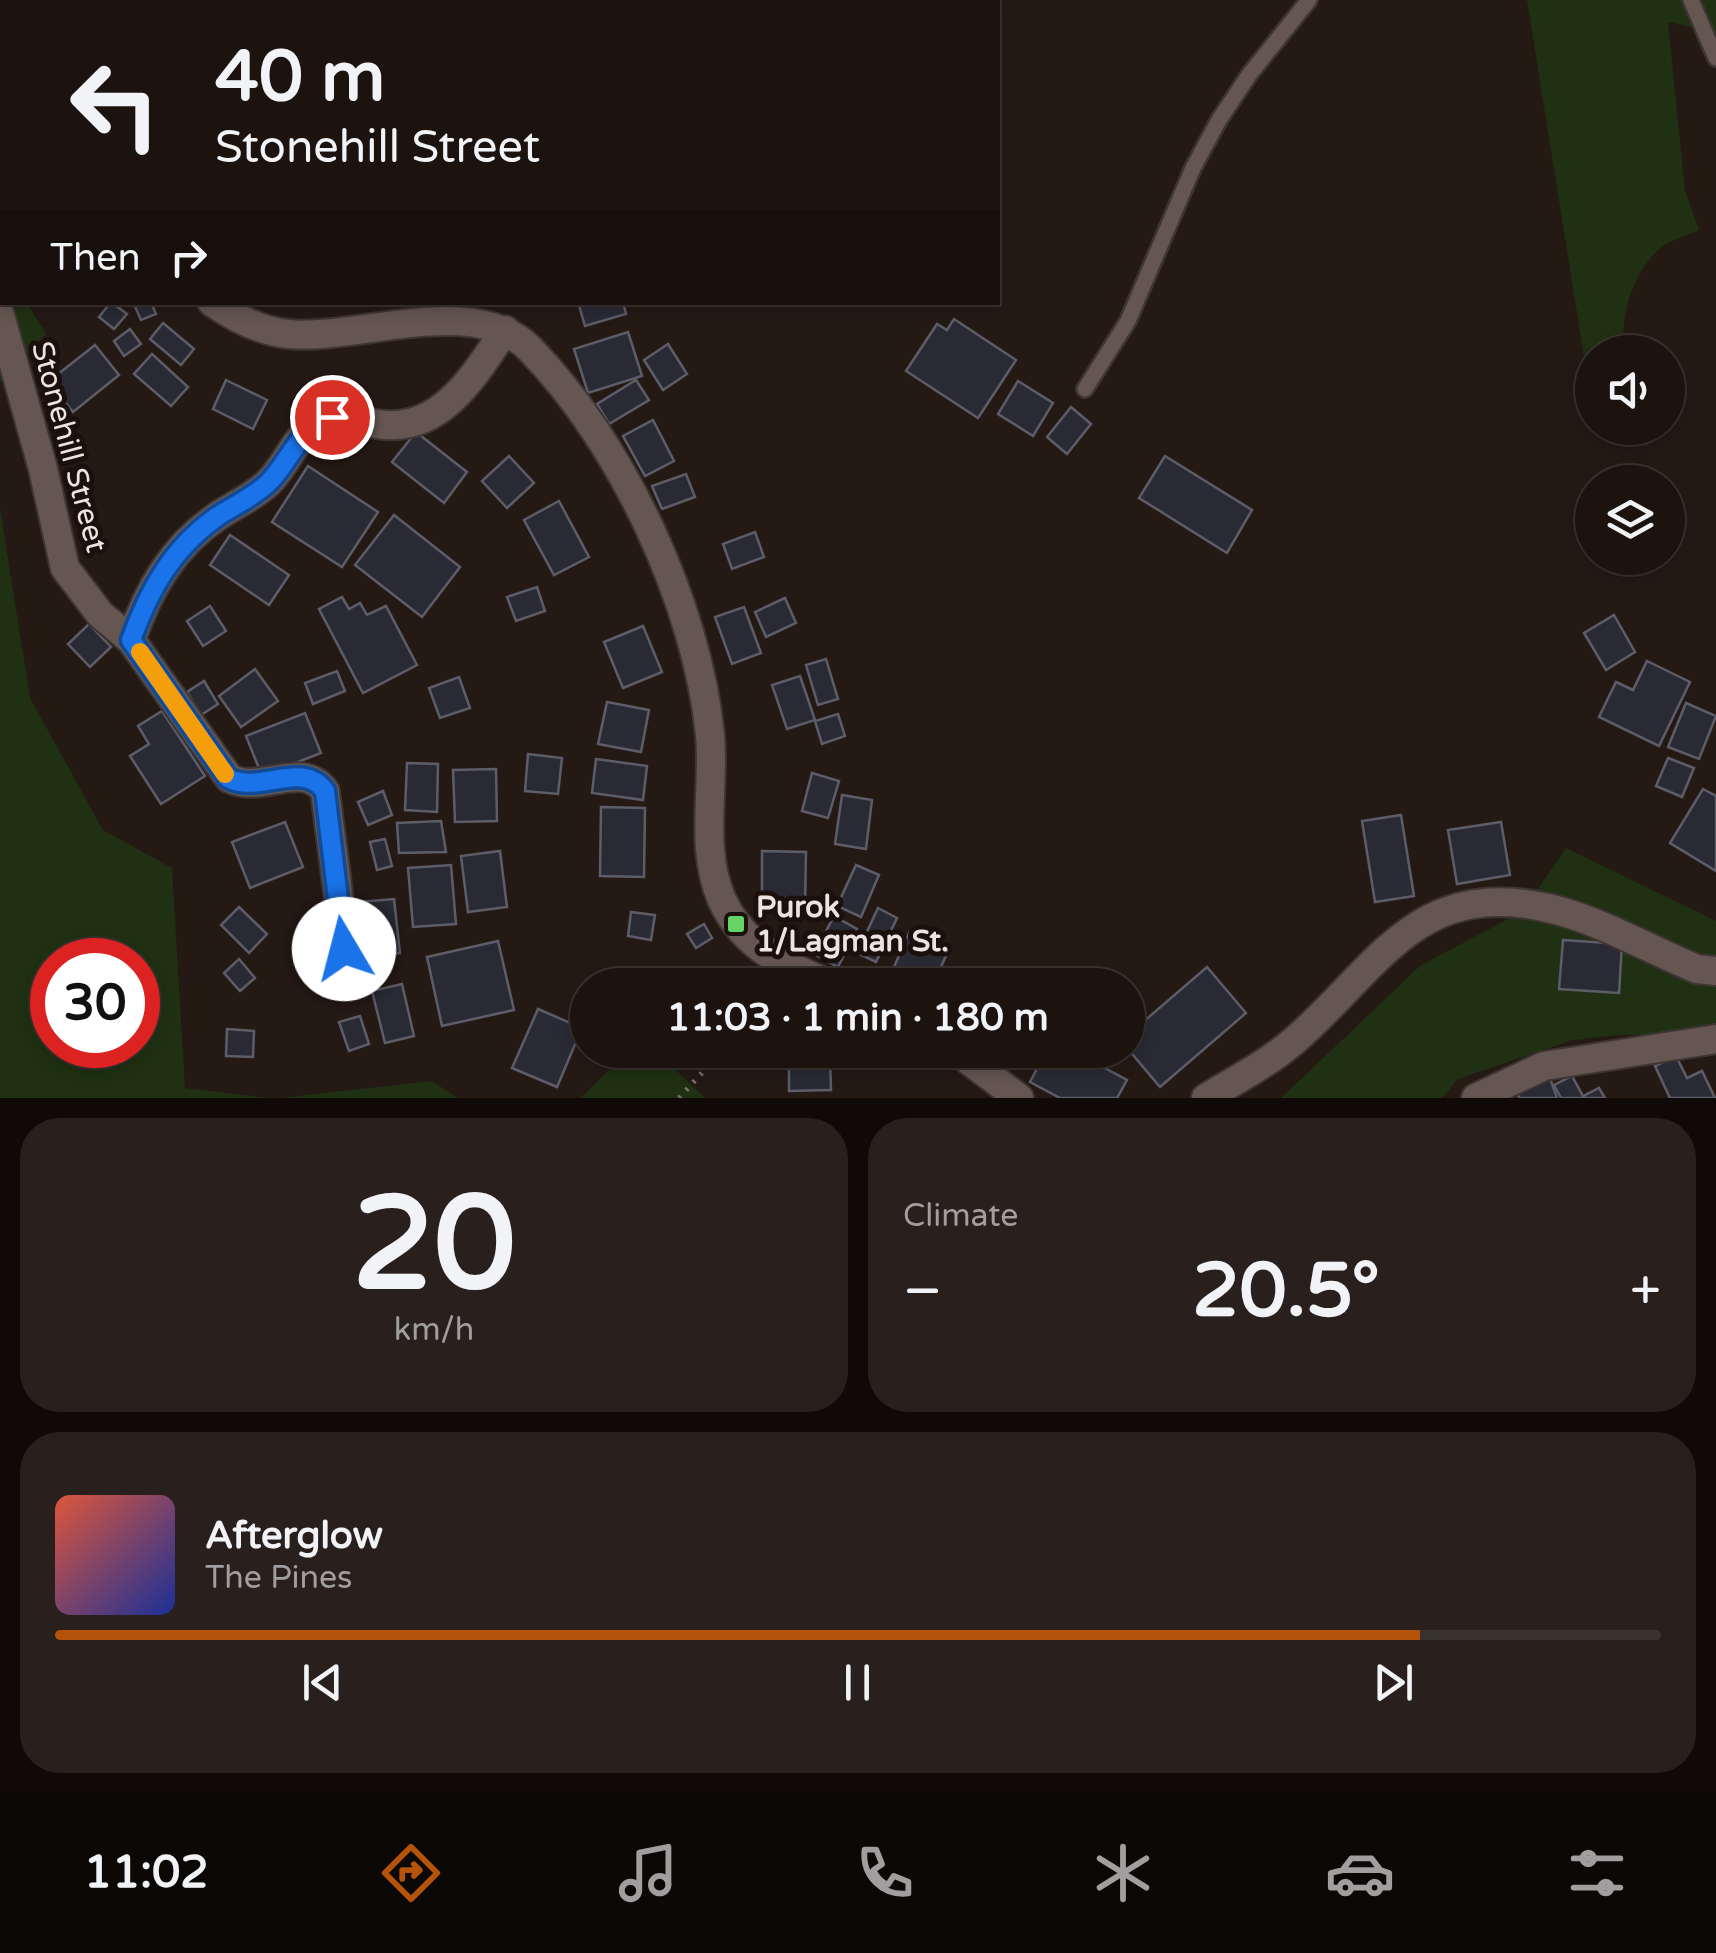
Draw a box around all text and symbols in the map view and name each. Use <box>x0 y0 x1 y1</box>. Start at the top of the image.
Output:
text: 40 m <box>215 36 385 120</box>
icon: left <box>50 40 180 170</box>
text: Stonehill Street <box>215 121 540 175</box>
icon: right <box>161 230 216 285</box>
text: Then <box>50 235 141 281</box>
map controls <box>1575 335 1685 575</box>
button: sound <box>1575 335 1685 445</box>
street label: Stonehill Street <box>23 338 115 556</box>
pin <box>290 375 375 460</box>
icon: arrive <box>305 390 360 445</box>
button: layers <box>1575 465 1685 575</box>
place label: Purok 1/Lagman St. <box>756 889 949 960</box>
position arrow <box>292 897 396 1001</box>
marker: Purok 1/Lagman St. <box>725 913 747 935</box>
speed limit sign: 30 <box>30 938 160 1068</box>
text: 11:03 · 1 min · 180 m <box>666 995 1049 1041</box>
text: 20 <box>352 1168 516 1324</box>
text: Climate <box>903 1197 1018 1235</box>
text: 20.5° <box>1192 1246 1380 1336</box>
text: − <box>903 1259 942 1325</box>
text: + <box>1630 1259 1661 1325</box>
text: km/h <box>394 1311 474 1349</box>
text: Afterglow <box>205 1513 383 1559</box>
text: The Pines <box>205 1559 352 1597</box>
icon: previous <box>295 1655 350 1710</box>
icon: pause <box>830 1655 885 1710</box>
icon: next <box>1366 1655 1421 1710</box>
icon: directions <box>376 1838 446 1908</box>
icon: music <box>613 1838 683 1908</box>
icon: phone <box>850 1838 920 1908</box>
icon: climate <box>1088 1838 1158 1908</box>
icon: car <box>1325 1838 1395 1908</box>
icon: filters <box>1562 1838 1632 1908</box>
text: 11:02 <box>84 1846 208 1900</box>

